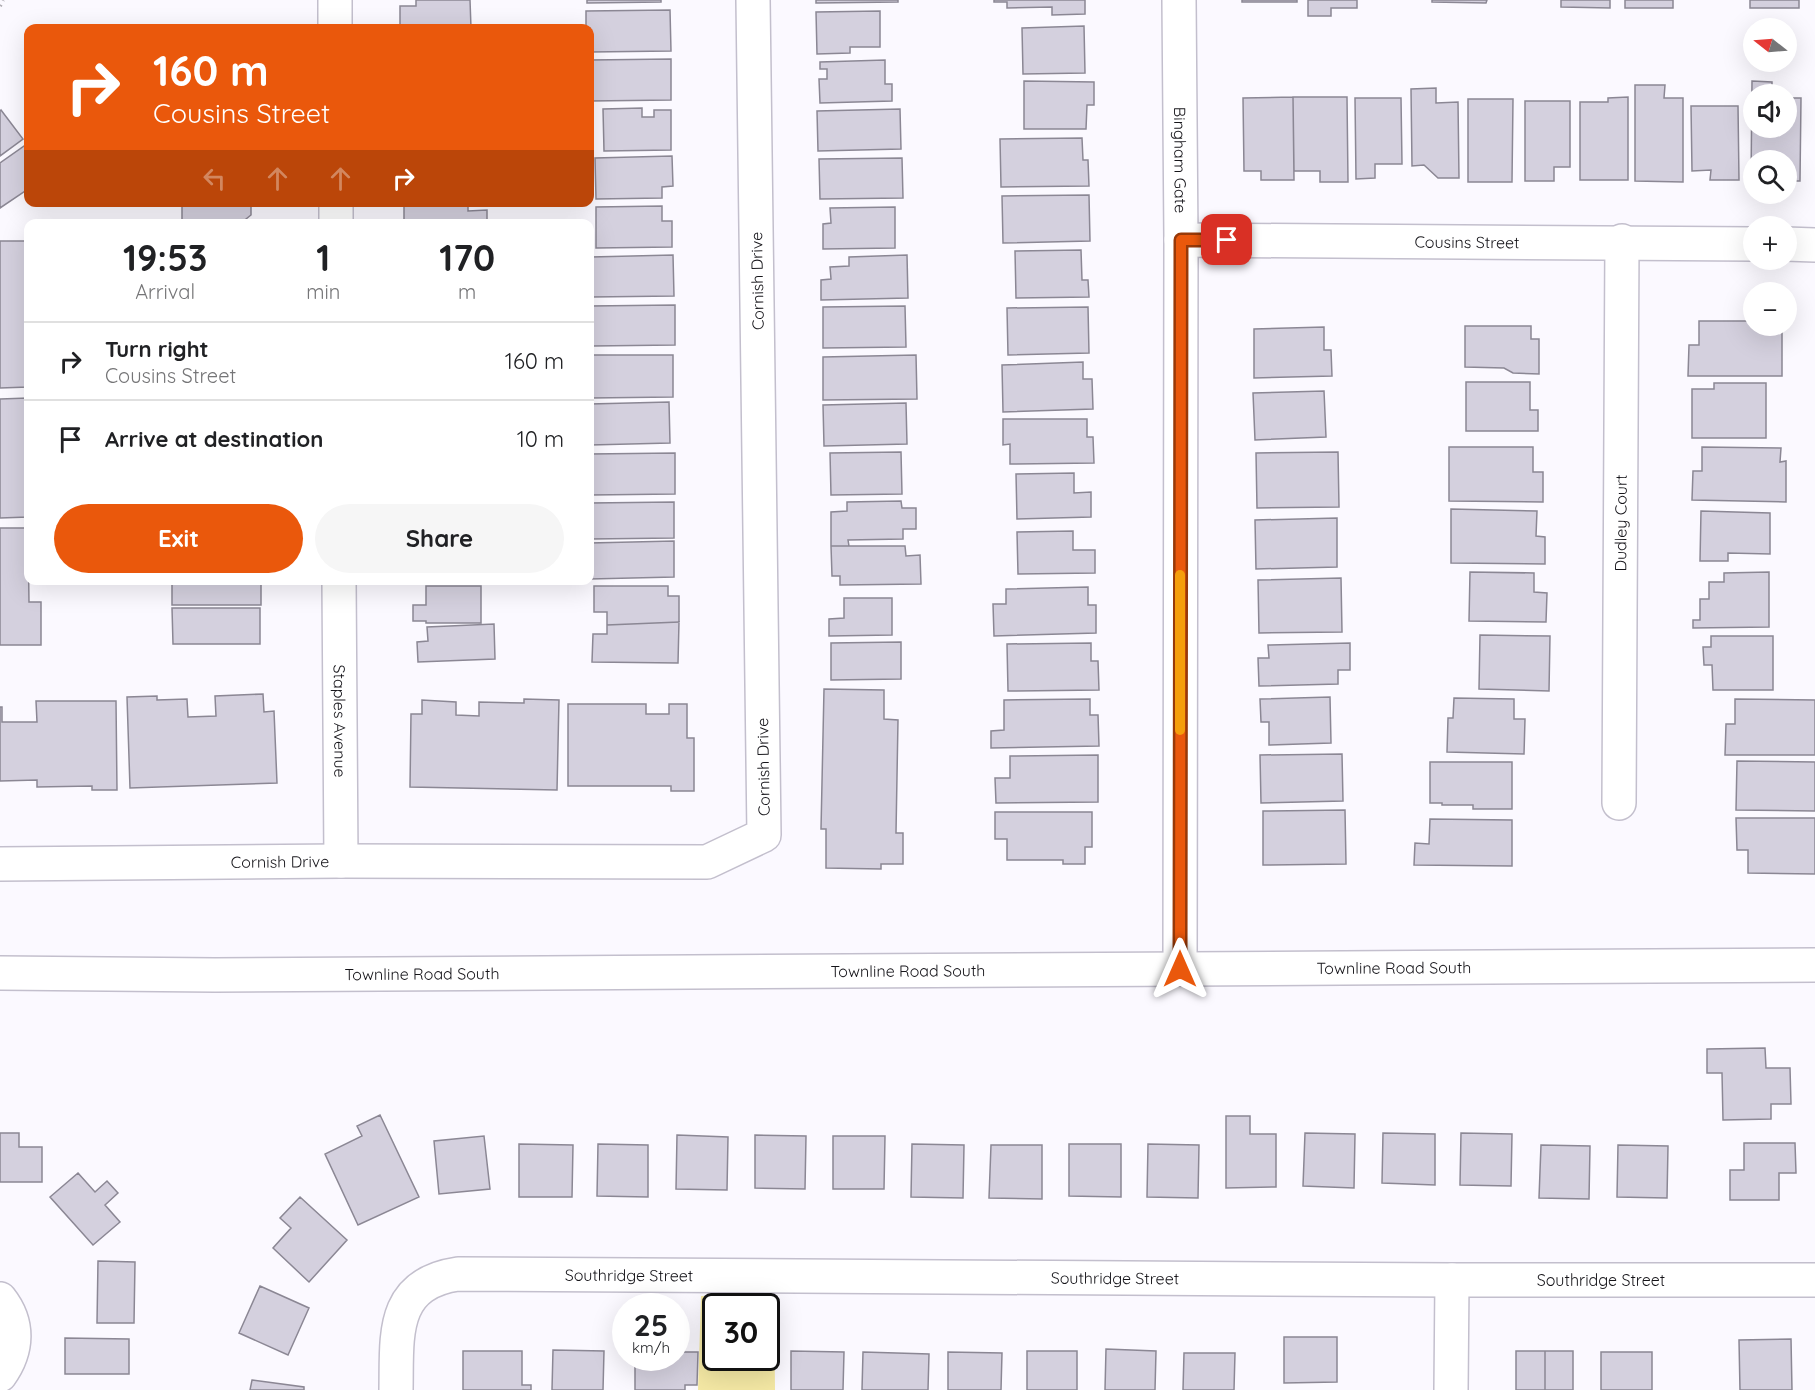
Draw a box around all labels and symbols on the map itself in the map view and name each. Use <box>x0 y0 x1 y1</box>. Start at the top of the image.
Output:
north arrow <box>1743 18 1797 72</box>
street label: Bingham Gate <box>1170 107 1191 213</box>
pin <box>1201 214 1252 265</box>
street label: Cornish Drive <box>746 232 768 330</box>
street label: Cousins Street <box>1414 232 1520 252</box>
street label: Dudley Court <box>1610 474 1631 572</box>
street label: Staples Avenue <box>330 664 350 778</box>
street label: Cornish Drive <box>752 718 774 816</box>
street label: Cornish Drive <box>231 851 329 872</box>
position arrow <box>1148 937 1212 1001</box>
street label: Townline Road South <box>1316 957 1471 978</box>
street label: Townline Road South <box>830 960 985 981</box>
street label: Townline Road South <box>344 963 500 984</box>
street label: Southridge Street <box>565 1265 693 1285</box>
street label: Southridge Street <box>1051 1268 1179 1288</box>
street label: Southridge Street <box>1537 1270 1665 1290</box>
speed limit sign: 30 <box>702 1293 780 1371</box>

